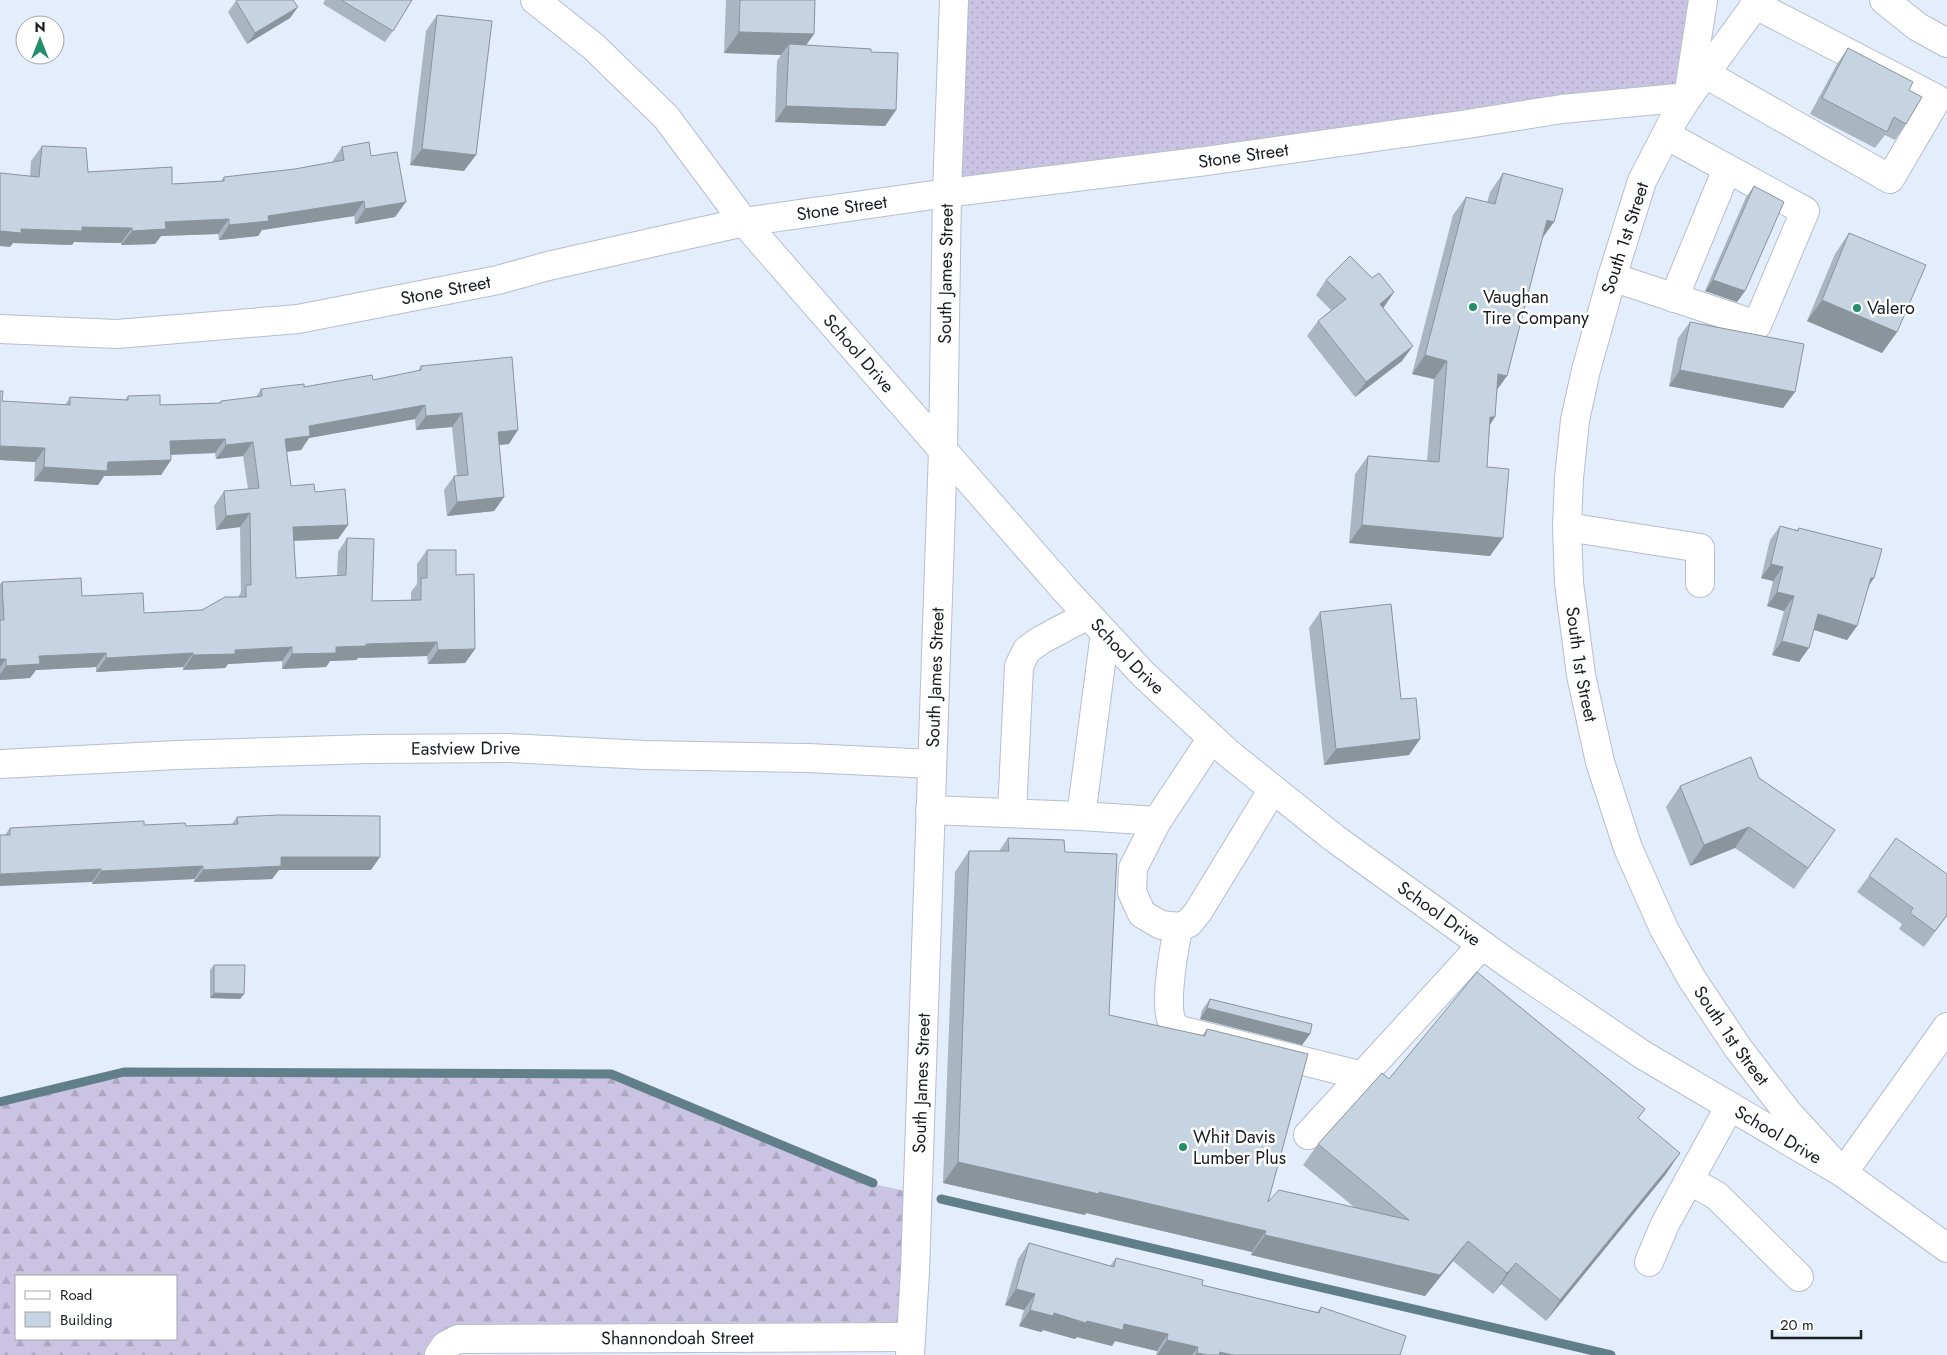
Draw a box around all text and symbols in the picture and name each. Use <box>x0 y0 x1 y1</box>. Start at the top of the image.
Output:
north arrow <box>15 15 65 65</box>
text: N <box>34 17 46 37</box>
street label: Stone Street <box>1197 136 1291 175</box>
street label: South 1st Street <box>1595 178 1656 297</box>
street label: Stone Street <box>795 189 889 227</box>
street label: South James Street <box>932 203 960 344</box>
street label: Stone Street <box>398 269 493 312</box>
place label: Vaughan Tire Company <box>1483 284 1589 331</box>
place label: Valero <box>1867 295 1915 321</box>
marker: Vaughan Tire Company <box>1467 301 1479 313</box>
marker: Valero <box>1851 302 1863 314</box>
street label: School Drive <box>817 308 900 399</box>
street label: South 1st Street <box>1559 605 1604 725</box>
street label: South James Street <box>920 606 951 748</box>
street label: School Drive <box>1084 612 1170 701</box>
street label: Eastview Drive <box>411 735 521 762</box>
street label: School Drive <box>1392 875 1486 953</box>
street label: South 1st Street <box>1687 981 1776 1092</box>
street label: South James Street <box>906 1012 937 1154</box>
street label: School Drive <box>1730 1099 1827 1171</box>
place label: Whit Davis Lumber Plus <box>1193 1124 1286 1171</box>
marker: Whit Davis Lumber Plus <box>1177 1141 1189 1153</box>
legend <box>15 1275 178 1340</box>
text: Road <box>60 1284 92 1306</box>
scale bar <box>1772 1308 1861 1340</box>
text: Building <box>60 1309 112 1331</box>
text: 20 m <box>1780 1314 1814 1336</box>
street label: Shannondoah Street <box>601 1325 755 1351</box>

